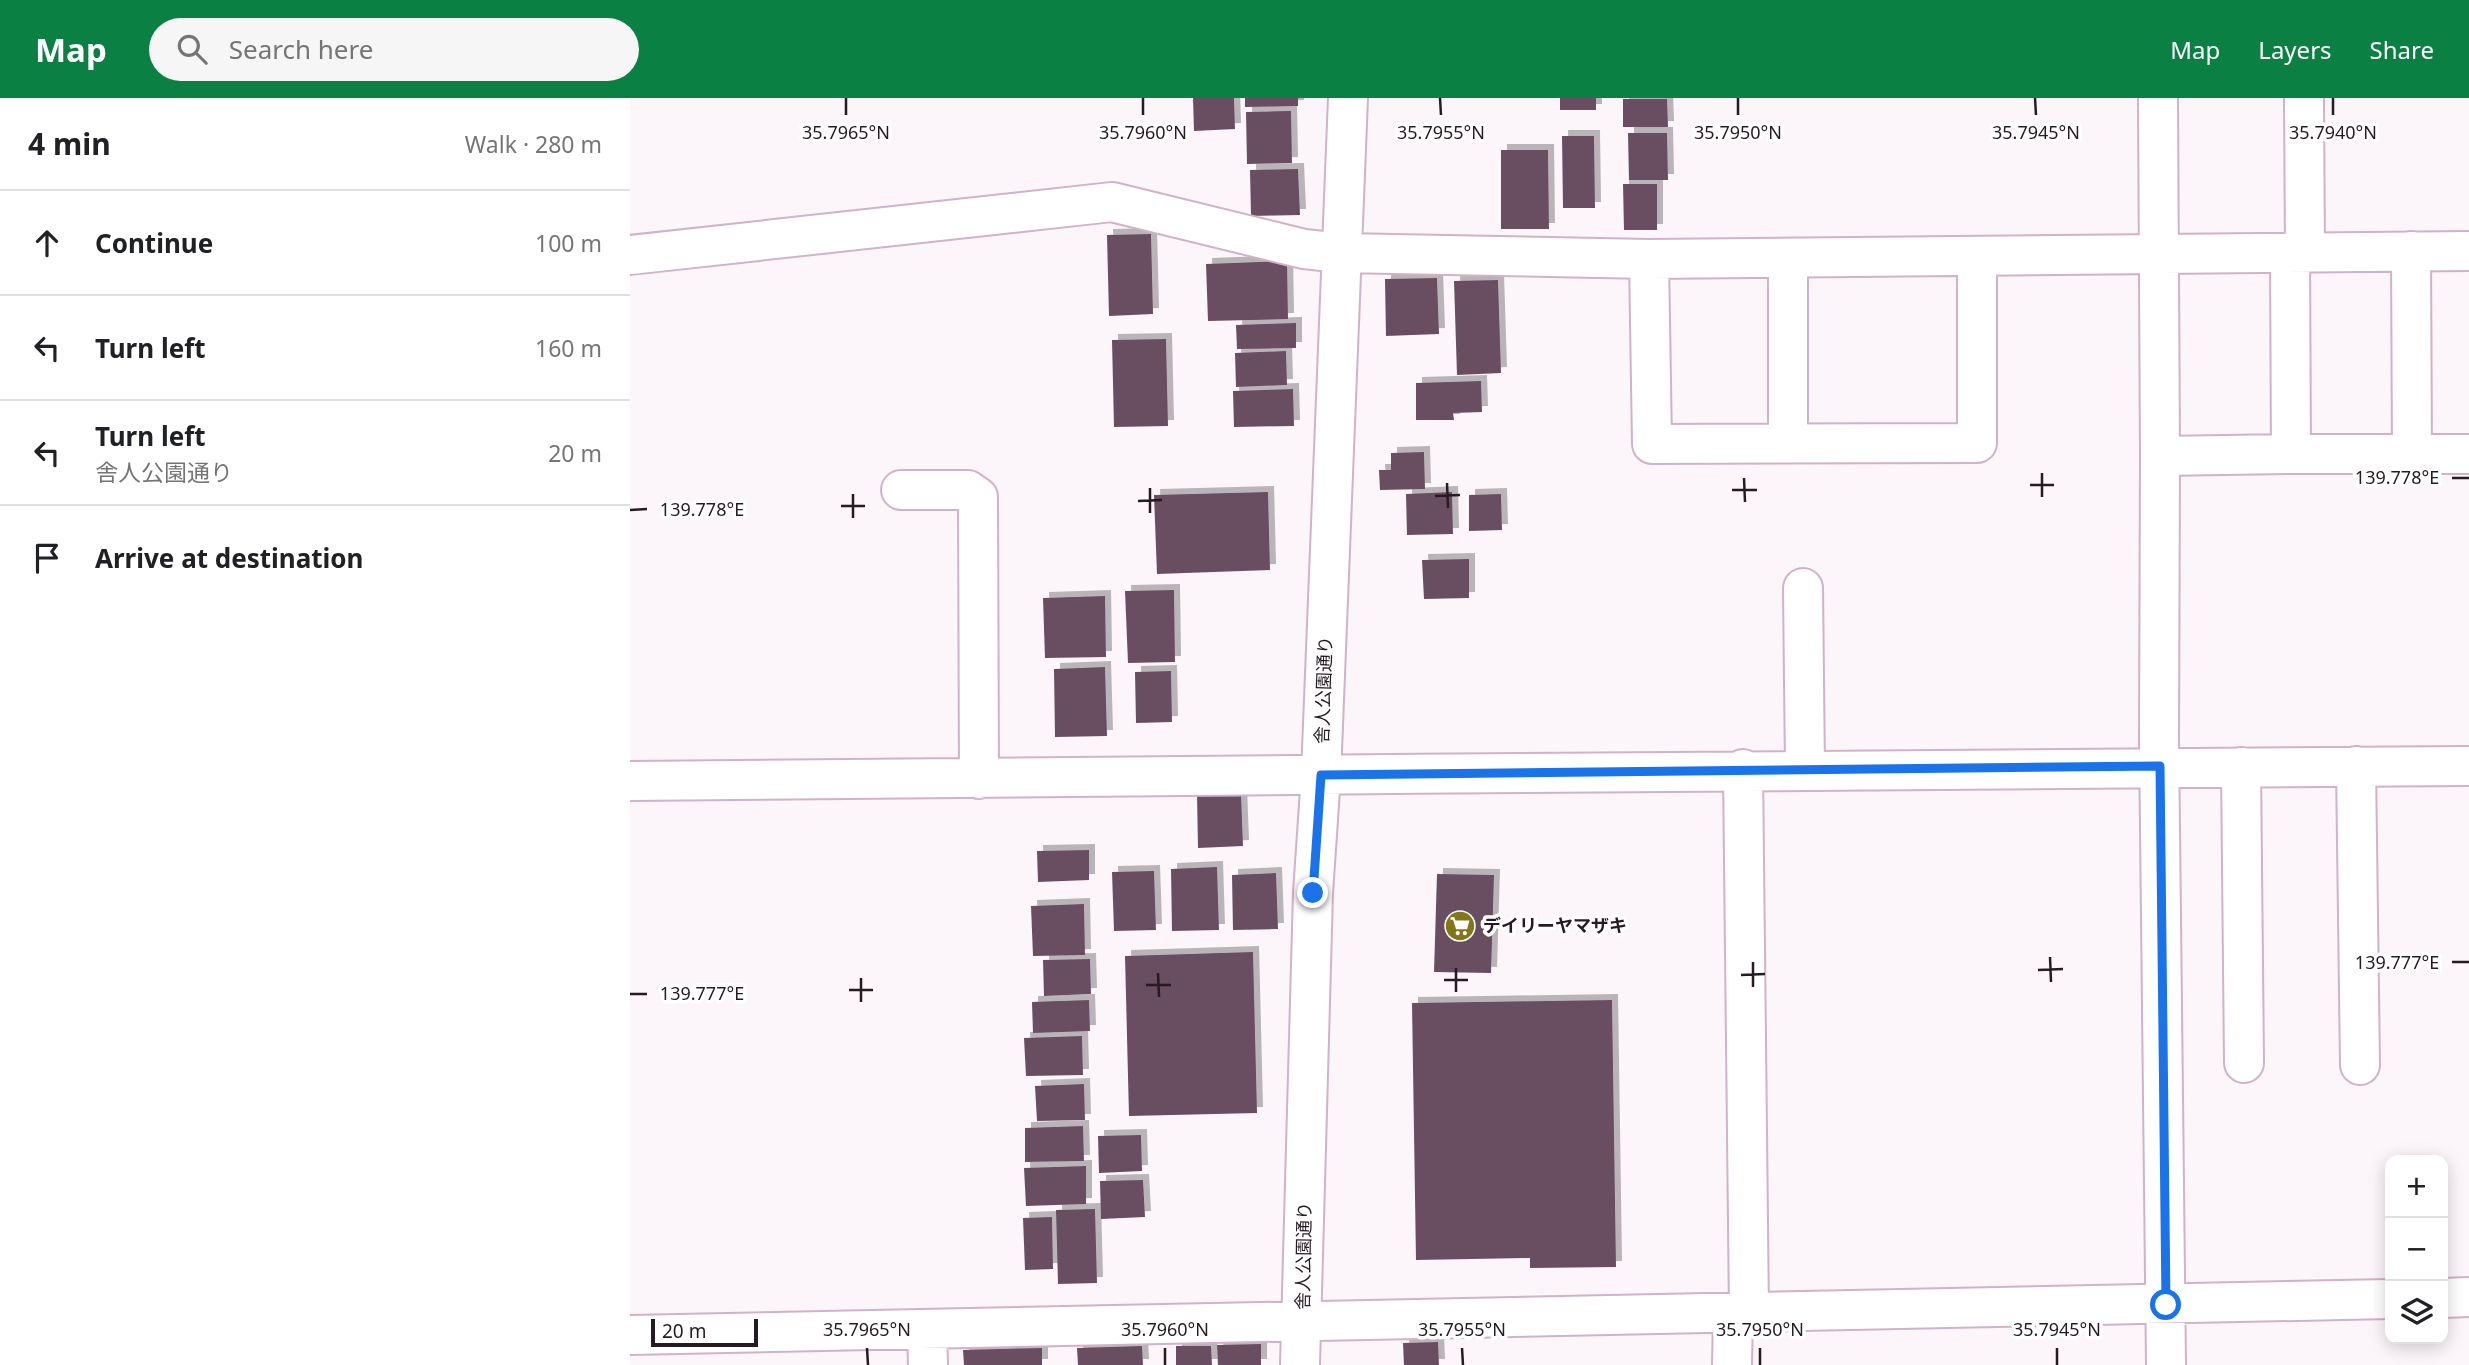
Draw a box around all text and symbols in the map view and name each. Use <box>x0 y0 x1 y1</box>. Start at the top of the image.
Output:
search box <box>149 18 639 81</box>
text: Map <box>35 27 107 72</box>
icon: search <box>173 30 211 68</box>
text: Search here <box>229 31 373 67</box>
text: Map <box>2170 33 2220 66</box>
text: Layers <box>2258 33 2332 66</box>
text: Share <box>2370 33 2434 66</box>
text: 35.7965°N <box>802 120 890 144</box>
text: 35.7960°N <box>1099 120 1187 144</box>
text: 35.7955°N <box>1397 120 1485 144</box>
text: 35.7950°N <box>1694 120 1782 144</box>
text: 35.7945°N <box>1992 120 2080 144</box>
text: 35.7940°N <box>2289 120 2377 144</box>
text: 4 min <box>28 123 111 164</box>
text: Walk · 280 m <box>465 128 602 160</box>
icon: ahead <box>28 224 66 262</box>
text: Continue <box>95 225 213 261</box>
text: 100 m <box>535 227 602 259</box>
icon: left <box>28 329 66 367</box>
text: Turn left <box>95 330 206 366</box>
text: 160 m <box>535 332 602 364</box>
text: Turn left <box>95 418 206 454</box>
icon: left <box>28 434 66 472</box>
text: 20 m <box>548 437 602 469</box>
text: 舎人公園通り <box>95 456 233 488</box>
text: 139.778°E <box>2355 465 2439 489</box>
text: 139.778°E <box>660 497 744 521</box>
icon: arrive <box>28 539 66 577</box>
text: Arrive at destination <box>95 540 364 576</box>
street label: 舎人公園通り <box>1309 636 1337 744</box>
route end <box>1297 877 1328 908</box>
supermarket icon: デイリーヤマザキ <box>1443 909 1477 943</box>
place label: デイリーヤマザキ <box>1483 913 1627 937</box>
text: 139.777°E <box>2355 950 2439 974</box>
text: 139.777°E <box>660 981 744 1005</box>
map controls <box>2385 1155 2448 1344</box>
button: + <box>2385 1155 2448 1218</box>
street label: 舎人公園通り <box>1290 1202 1316 1310</box>
button: − <box>2385 1218 2448 1281</box>
button: layers <box>2385 1281 2448 1344</box>
route start <box>2150 1289 2181 1320</box>
scale bar <box>651 1316 758 1348</box>
text: 35.7965°N <box>823 1317 911 1341</box>
text: 35.7960°N <box>1121 1317 1209 1341</box>
text: 35.7955°N <box>1418 1317 1506 1341</box>
text: 35.7950°N <box>1716 1317 1804 1341</box>
text: 35.7945°N <box>2013 1317 2101 1341</box>
text: 20 m <box>662 1318 706 1344</box>

